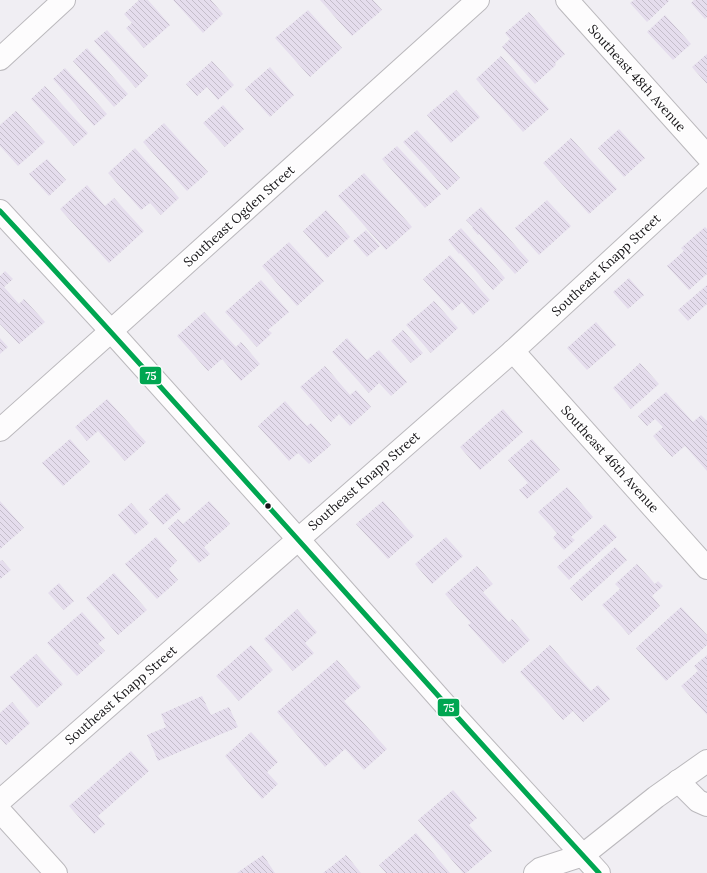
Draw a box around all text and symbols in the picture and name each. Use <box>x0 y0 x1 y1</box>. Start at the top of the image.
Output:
street label: Southeast 48th Avenue <box>584 21 690 135</box>
street label: Southeast Ogden Street <box>180 161 298 271</box>
street label: Southeast Knapp Street <box>548 210 664 320</box>
line badge: 75 <box>139 366 162 385</box>
text: 75 <box>145 369 157 383</box>
street label: Southeast 46th Avenue <box>557 402 663 516</box>
street label: Southeast Knapp Street <box>304 428 424 534</box>
unlabelled marker <box>263 501 273 511</box>
street label: Southeast Knapp Street <box>61 642 181 748</box>
line badge: 75 <box>437 698 460 717</box>
text: 75 <box>443 701 455 715</box>

